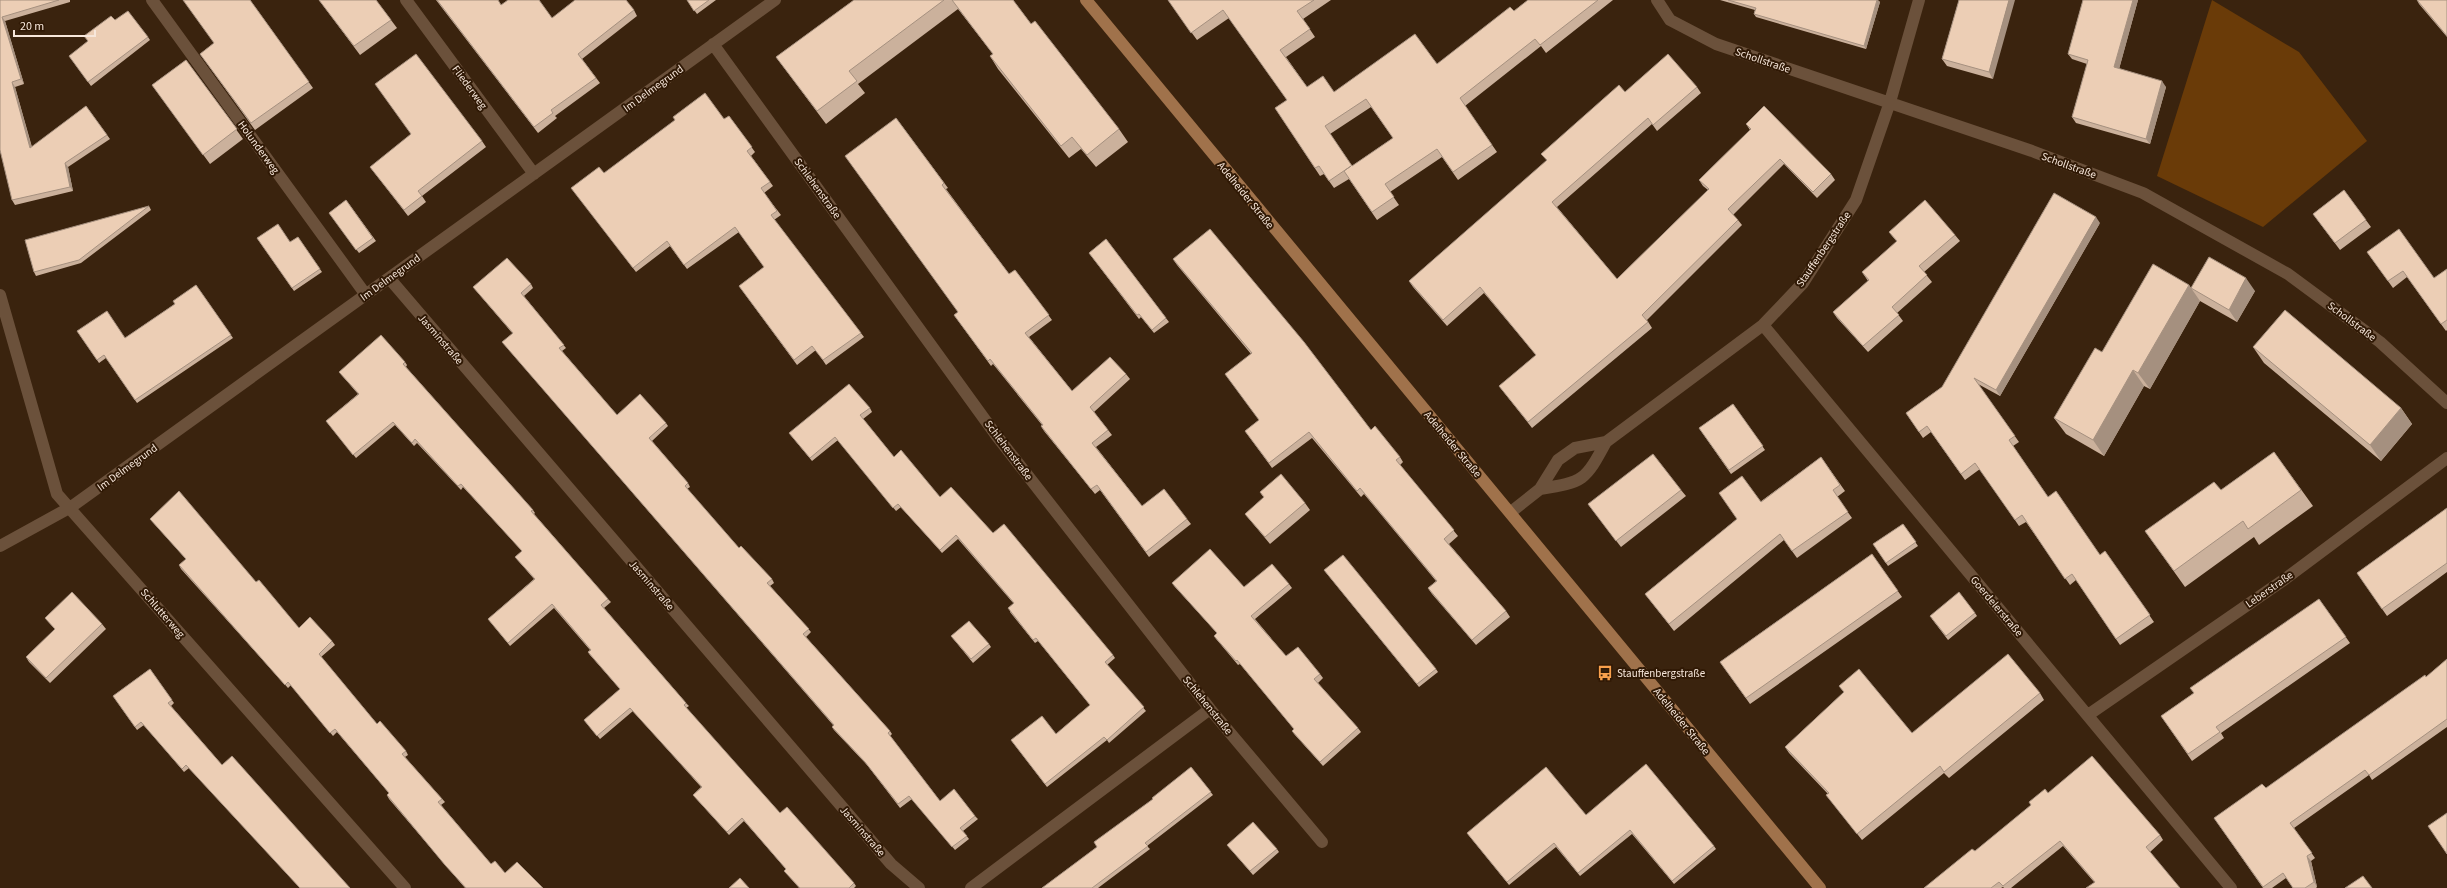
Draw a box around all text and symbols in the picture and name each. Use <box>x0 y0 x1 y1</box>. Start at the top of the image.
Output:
scale bar <box>14 12 95 38</box>
text: 20 m <box>20 18 44 35</box>
street label: Schollstraße <box>1733 44 1793 77</box>
street label: Im Delmegrund <box>620 61 686 115</box>
street label: Fliederweg <box>449 62 491 113</box>
street label: Holunderweg <box>234 118 283 177</box>
street label: Schollstraße <box>2039 149 2099 183</box>
street label: Schlehenstraße <box>790 155 845 222</box>
street label: Adelheider Straße <box>1214 159 1278 232</box>
street label: Stauffenbergstraße <box>1793 208 1855 290</box>
street label: Im Delmegrund <box>357 250 423 304</box>
street label: Schollstraße <box>2324 298 2380 345</box>
street label: Jasminstraße <box>415 311 467 368</box>
street label: Adelheider Straße <box>1420 408 1485 481</box>
street label: Schlehenstraße <box>981 417 1036 484</box>
street label: Im Delmegrund <box>94 440 160 494</box>
street label: Jasminstraße <box>626 557 678 614</box>
street label: Leberstraße <box>2242 567 2297 611</box>
street label: Goerdelerstraße <box>1967 573 2027 640</box>
street label: Schlutterweg <box>137 585 189 642</box>
bus stop icon: Stauffenbergstraße <box>1596 664 1614 682</box>
place label: Stauffenbergstraße <box>1617 666 1706 681</box>
street label: Schlehenstraße <box>1179 673 1236 738</box>
street label: Adelheider Straße <box>1650 685 1714 758</box>
street label: Jasminstraße <box>837 803 889 860</box>

